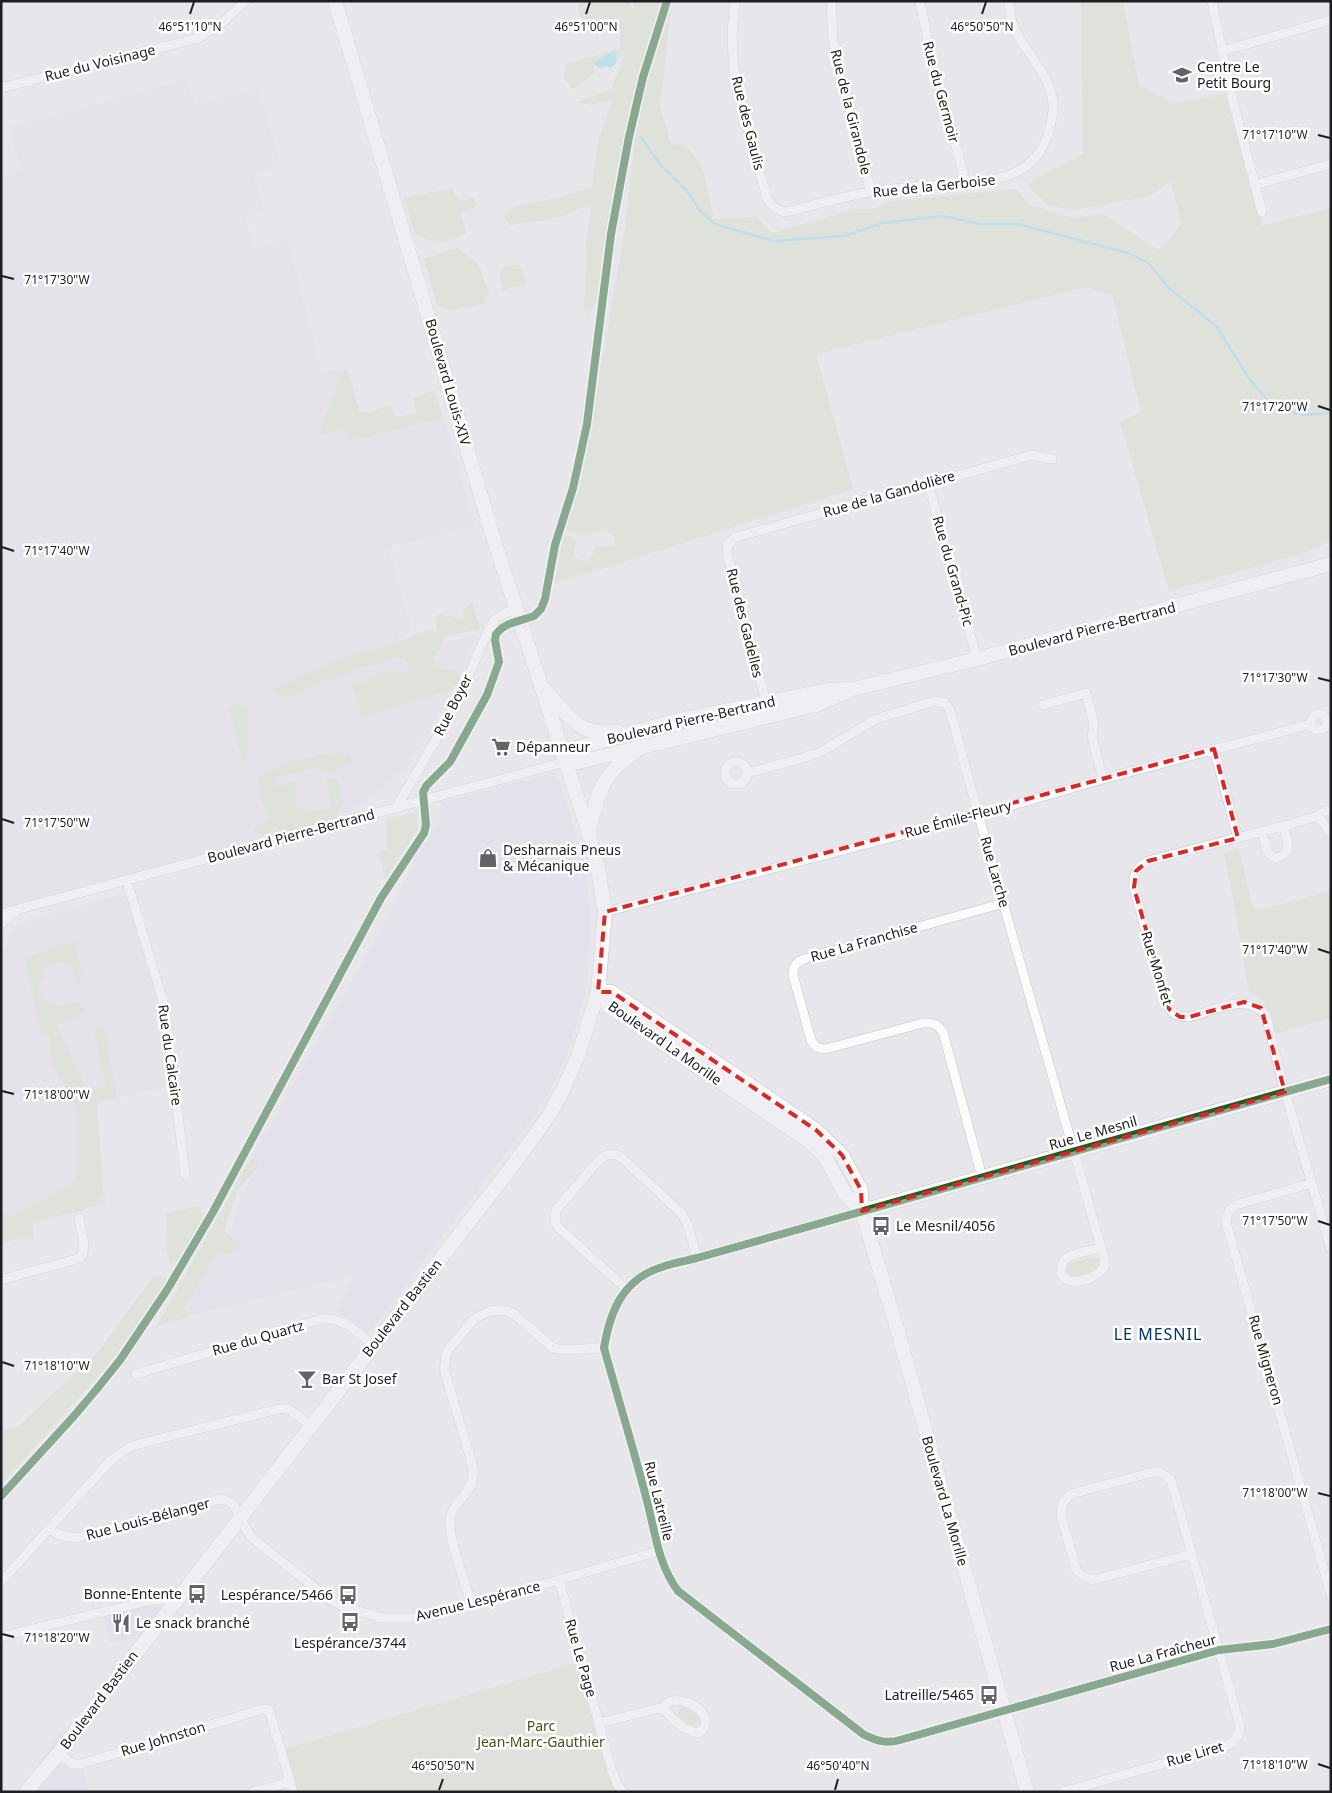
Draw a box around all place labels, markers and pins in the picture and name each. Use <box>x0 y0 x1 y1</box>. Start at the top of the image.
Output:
place label: Centre Le Petit Bourg <box>1197 57 1271 92</box>
school or university icon: Centre Le Petit Bourg <box>1171 64 1193 86</box>
supermarket icon: Dépanneur <box>490 736 512 758</box>
place label: Dépanneur <box>516 737 590 756</box>
place label: Desharnais Pneus & Mécanique <box>503 840 621 875</box>
shop icon: Desharnais Pneus & Mécanique <box>477 847 499 869</box>
bus stop icon: Le Mesnil/4056 <box>870 1215 892 1237</box>
place label: Le Mesnil/4056 <box>896 1216 995 1235</box>
bar icon: Bar St Josef <box>296 1368 318 1390</box>
place label: Bar St Josef <box>322 1369 398 1388</box>
bus stop icon: Bonne-Entente <box>186 1583 208 1605</box>
place label: Bonne-Entente <box>84 1584 182 1603</box>
bus stop icon: Lespérance/5466 <box>337 1584 359 1606</box>
place label: Lespérance/5466 <box>221 1585 333 1604</box>
bus stop icon: Lespérance/3744 <box>339 1611 361 1633</box>
restaurant icon: Le snack branché <box>110 1612 132 1634</box>
place label: Le snack branché <box>136 1613 250 1632</box>
place label: Lespérance/3744 <box>294 1633 406 1652</box>
bus stop icon: Latreille/5465 <box>978 1684 1000 1706</box>
place label: Latreille/5465 <box>884 1685 974 1704</box>

